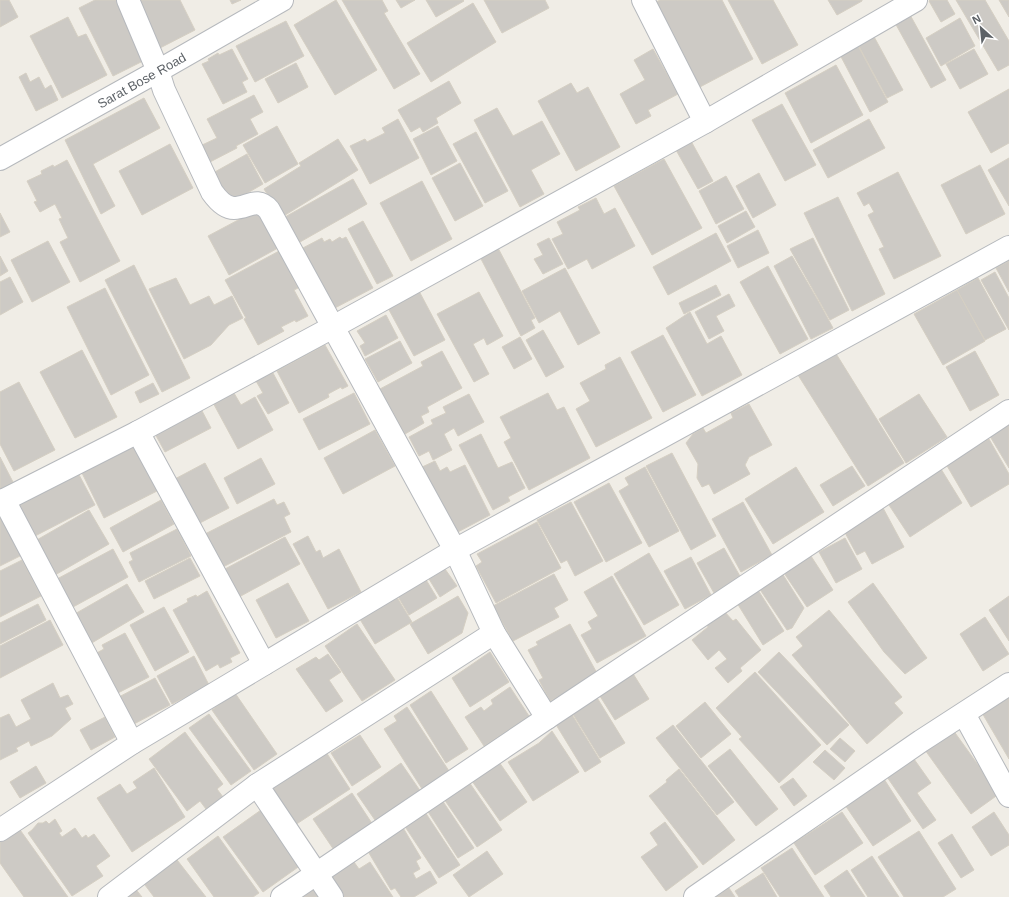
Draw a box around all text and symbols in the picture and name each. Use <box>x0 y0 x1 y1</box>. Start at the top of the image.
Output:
north arrow <box>961 8 1001 48</box>
text: N <box>970 12 983 26</box>
street label: Sarat Bose Road <box>95 49 188 111</box>

